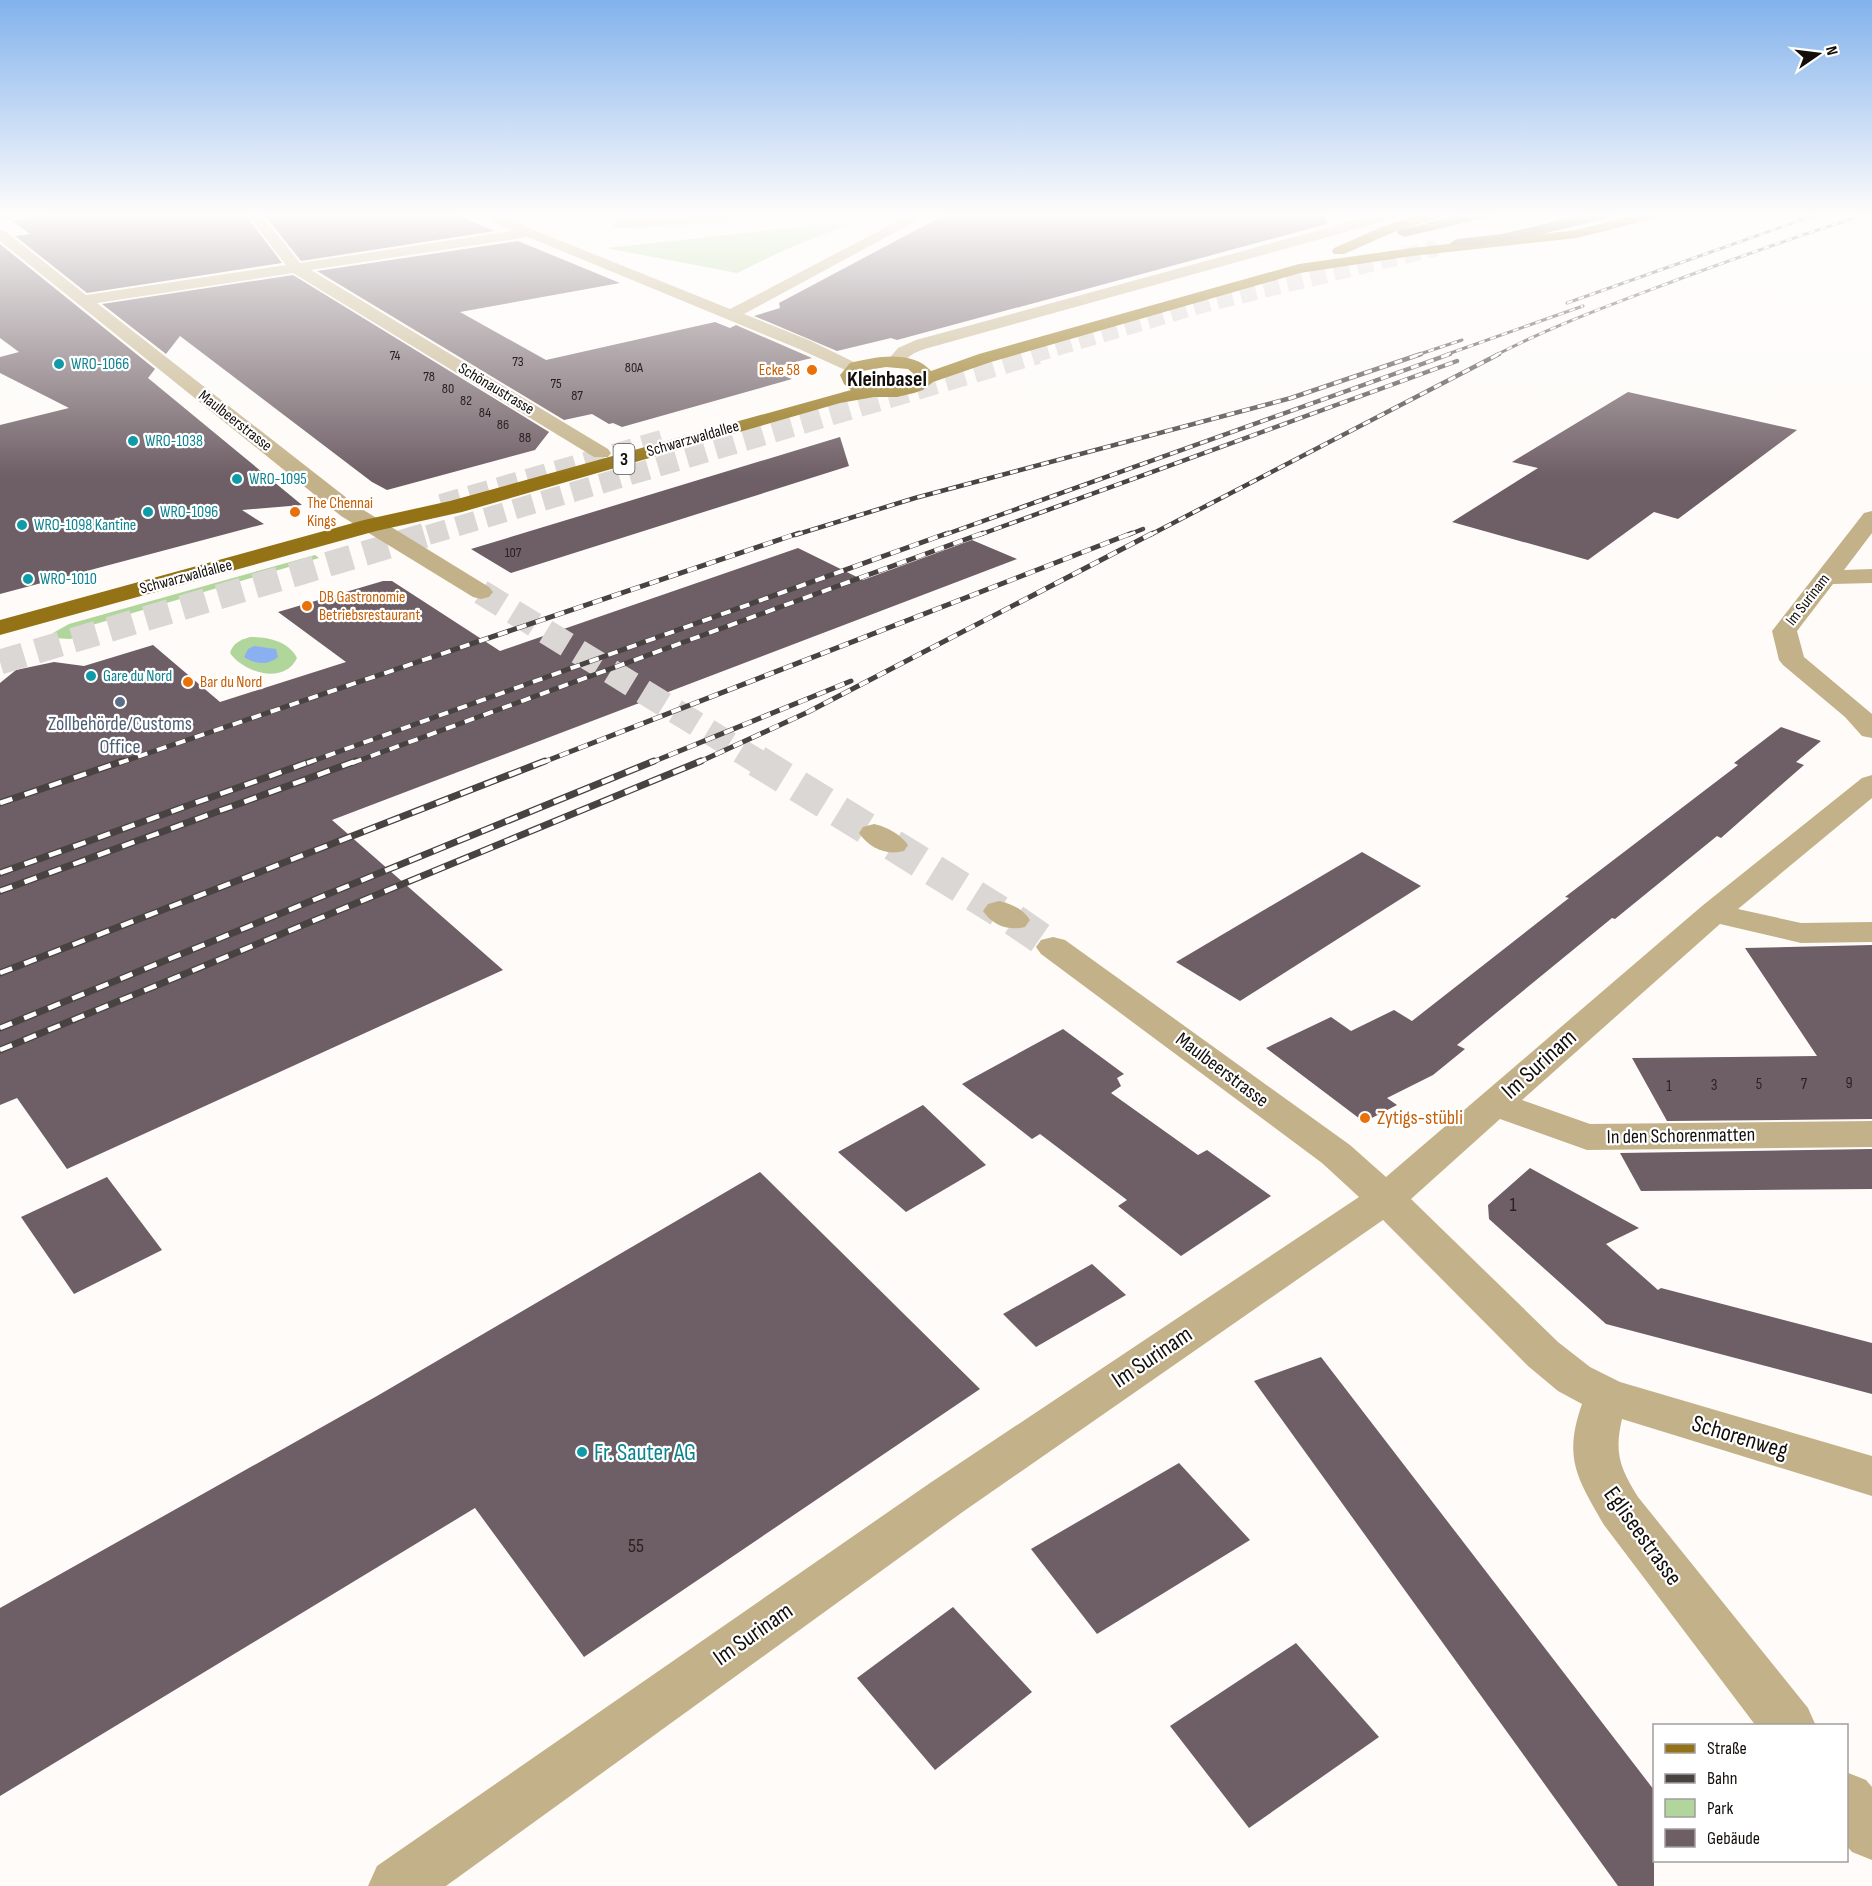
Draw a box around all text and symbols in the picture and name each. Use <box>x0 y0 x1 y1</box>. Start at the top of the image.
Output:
north arrow <box>1788 24 1848 84</box>
text: N <box>1821 44 1841 57</box>
house number: 74 <box>390 347 401 364</box>
house number: 73 <box>512 353 524 370</box>
place label: WRO-1066 <box>71 355 129 374</box>
marker: WRO-1066 <box>52 357 66 371</box>
street label: Schönaustrasse <box>455 359 537 419</box>
house number: 80A <box>625 359 644 376</box>
place label: Ecke 58 <box>759 361 800 380</box>
marker: Ecke 58 <box>805 363 819 377</box>
district label: Kleinbasel <box>847 366 927 393</box>
house number: 78 <box>423 368 435 385</box>
house number: 75 <box>550 375 562 392</box>
house number: 80 <box>442 380 454 397</box>
street label: Maulbeerstrasse <box>194 386 276 456</box>
house number: 87 <box>571 387 583 404</box>
house number: 82 <box>460 392 472 409</box>
house number: 84 <box>479 404 491 421</box>
house number: 86 <box>497 416 509 433</box>
street label: Schwarzwaldallee <box>645 417 741 461</box>
house number: 88 <box>519 429 531 446</box>
place label: WRO-1038 <box>145 432 203 451</box>
marker: WRO-1038 <box>126 434 140 448</box>
road number: 3 <box>614 444 634 474</box>
place label: WRO-1095 <box>249 470 307 489</box>
marker: WRO-1095 <box>230 472 244 486</box>
place label: The Chennai Kings <box>307 494 373 531</box>
place label: WRO-1096 <box>160 503 218 522</box>
marker: WRO-1096 <box>141 505 155 519</box>
marker: The Chennai Kings <box>288 505 302 519</box>
place label: WRO-1098 Kantine <box>34 516 136 535</box>
marker: WRO-1098 Kantine <box>15 518 29 532</box>
house number: 107 <box>505 544 522 561</box>
street label: Schwarzwaldallee <box>138 556 234 598</box>
place label: WRO-1010 <box>40 570 97 589</box>
street label: Im Surinam <box>1782 570 1834 630</box>
marker: WRO-1010 <box>21 572 35 586</box>
place label: DB Gastronomie Betriebsrestaurant <box>319 588 420 625</box>
marker: DB Gastronomie Betriebsrestaurant <box>300 599 314 613</box>
place label: Gare du Nord <box>103 667 172 686</box>
marker: Gare du Nord <box>84 669 98 683</box>
place label: Bar du Nord <box>200 673 262 692</box>
marker: Bar du Nord <box>181 675 195 689</box>
marker: Zollbehörde/Customs Office <box>113 695 127 709</box>
place label: Zollbehörde/Customs Office <box>48 712 192 759</box>
street label: Im Surinam <box>1496 1023 1582 1105</box>
street label: Maulbeerstrasse <box>1171 1027 1273 1113</box>
house number: 9 <box>1845 1074 1853 1093</box>
house number: 5 <box>1756 1075 1762 1094</box>
house number: 7 <box>1801 1075 1808 1094</box>
house number: 3 <box>1711 1076 1717 1095</box>
house number: 1 <box>1666 1077 1672 1096</box>
place label: Zytigs-stübli <box>1377 1106 1463 1130</box>
marker: Zytigs-stübli <box>1358 1111 1372 1125</box>
street label: In den Schorenmatten <box>1607 1123 1755 1149</box>
house number: 1 <box>1510 1193 1517 1217</box>
street label: Im Surinam <box>1106 1320 1198 1394</box>
street label: Schorenweg <box>1688 1409 1792 1465</box>
place label: Fr. Sauter AG <box>594 1438 696 1467</box>
marker: Fr. Sauter AG <box>575 1445 589 1459</box>
street label: Egliseestrasse <box>1597 1481 1689 1591</box>
house number: 55 <box>628 1534 644 1558</box>
street label: Im Surinam <box>708 1596 798 1672</box>
legend <box>1653 1724 1848 1862</box>
text: Straße <box>1707 1738 1747 1759</box>
text: Bahn <box>1707 1768 1737 1789</box>
text: Park <box>1707 1798 1733 1819</box>
text: Gebäude <box>1707 1828 1760 1849</box>

